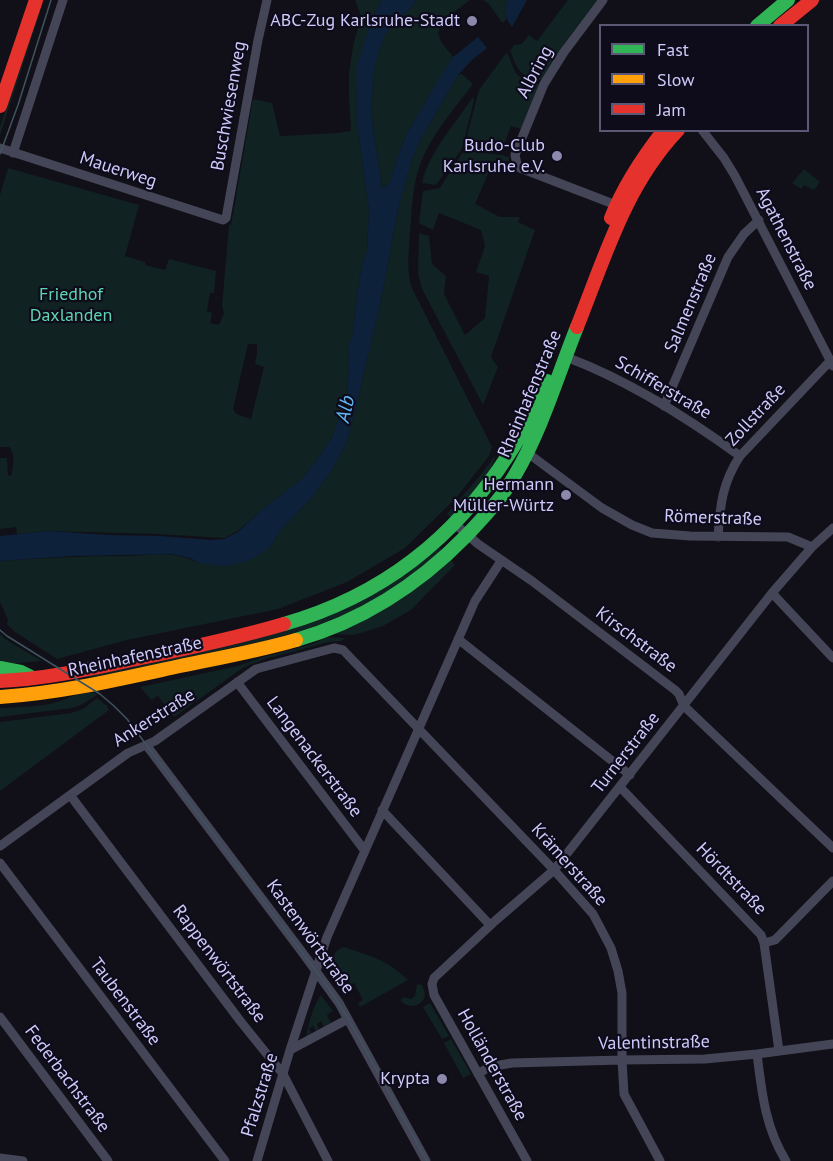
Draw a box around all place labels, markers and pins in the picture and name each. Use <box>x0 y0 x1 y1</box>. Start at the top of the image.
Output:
place label: ABC-Zug Karlsruhe-Stadt <box>270 10 460 32</box>
marker: ABC-Zug Karlsruhe-Stadt <box>465 14 479 28</box>
place label: Budo-Club Karlsruhe e.V. <box>443 135 545 178</box>
marker: Budo-Club Karlsruhe e.V. <box>550 149 564 163</box>
place label: Hermann Müller-Würtz <box>453 474 554 516</box>
marker: Hermann Müller-Würtz <box>559 488 573 502</box>
place label: Krypta <box>380 1068 430 1090</box>
marker: Krypta <box>435 1072 449 1086</box>

